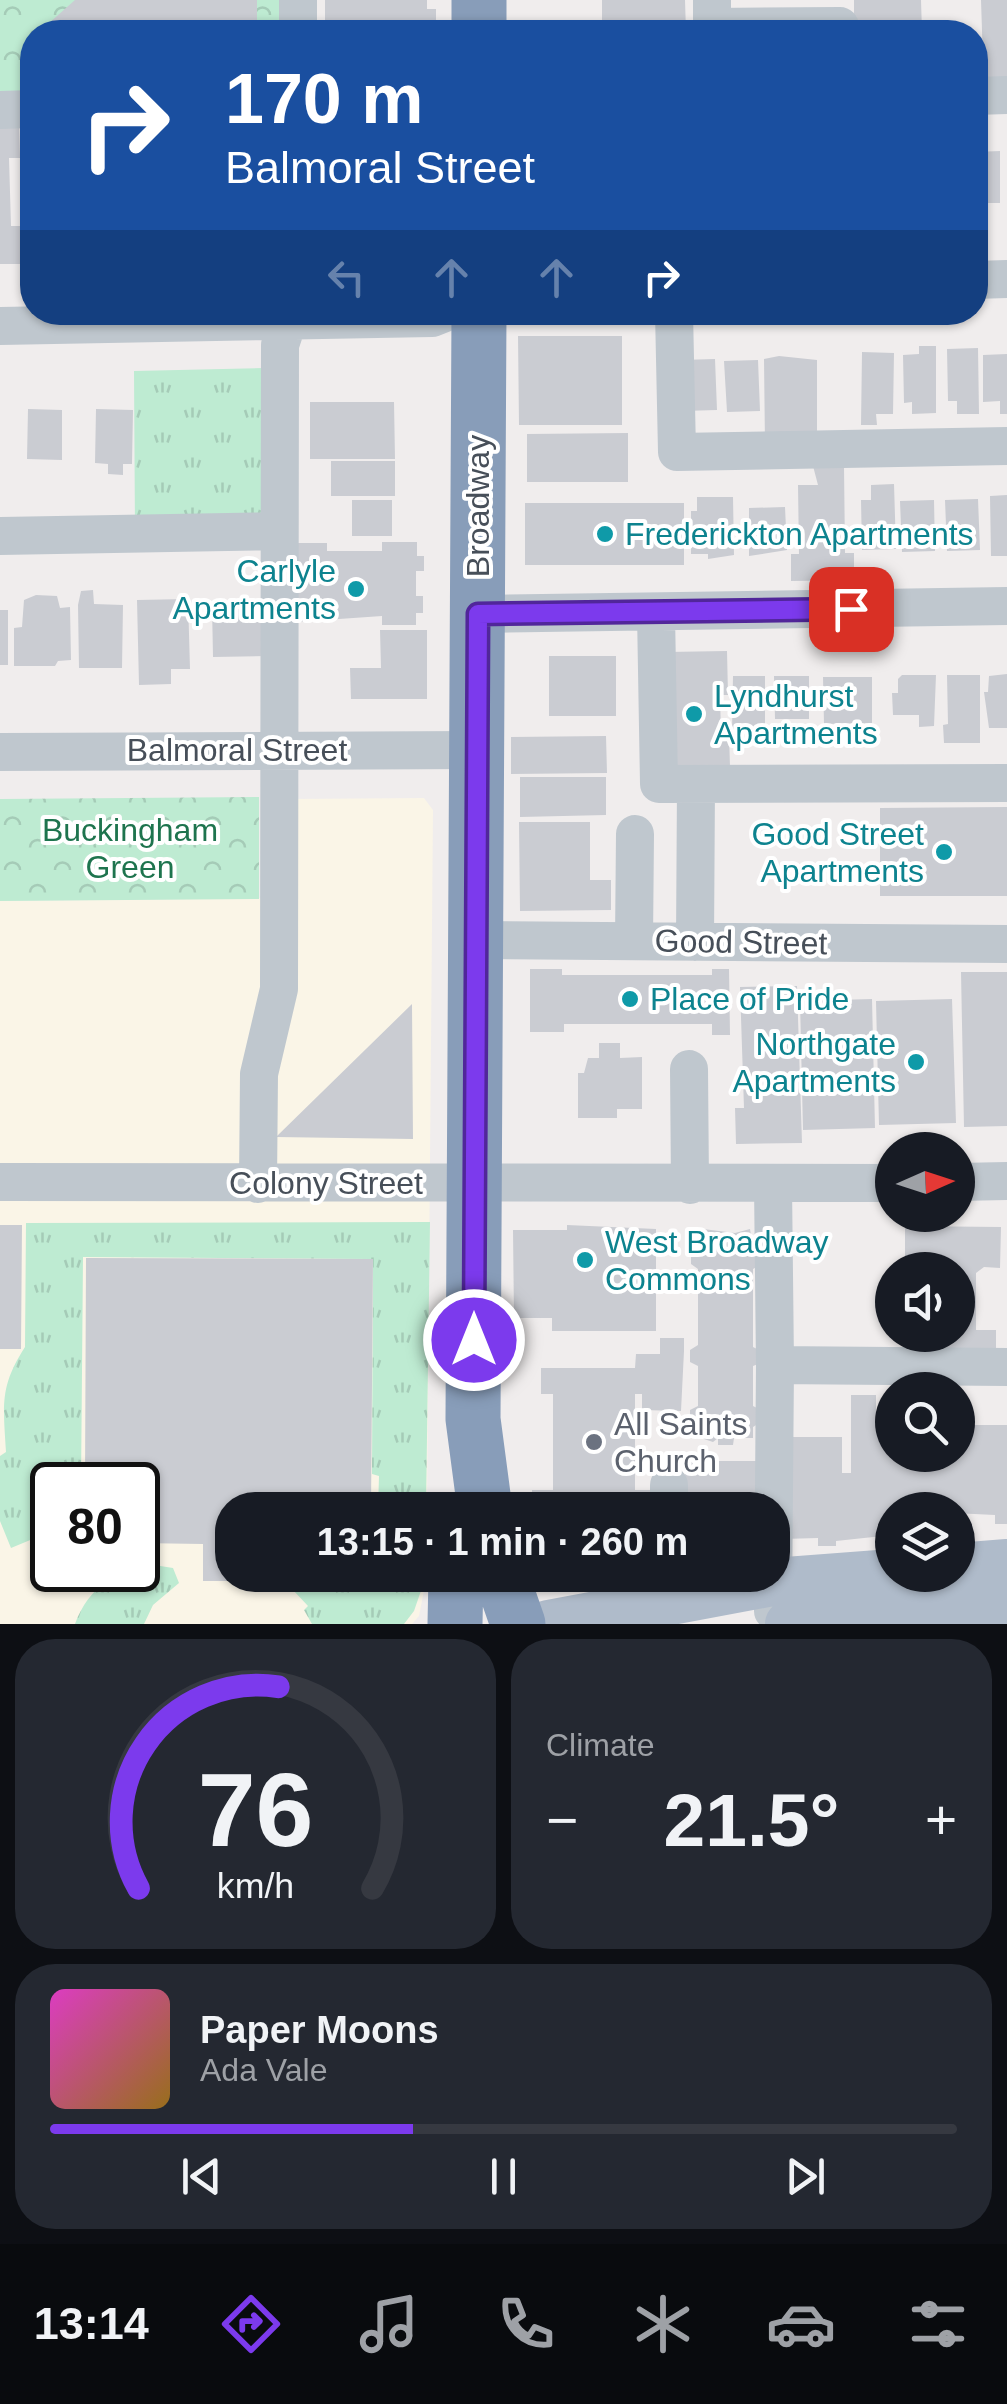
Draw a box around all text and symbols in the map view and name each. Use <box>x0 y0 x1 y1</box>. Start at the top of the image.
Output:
icon: right <box>60 60 190 190</box>
text: 170 m <box>225 60 423 138</box>
text: Balmoral Street <box>225 142 535 193</box>
icon: left <box>319 250 374 305</box>
icon: ahead <box>424 250 479 305</box>
icon: ahead <box>529 250 584 305</box>
icon: right <box>634 250 689 305</box>
street label: Broadway <box>460 435 496 577</box>
place label: Frederickton Apartments <box>625 516 974 552</box>
marker: Frederickton Apartments <box>594 523 616 545</box>
place label: Carlyle Apartments <box>172 553 336 626</box>
pin <box>809 567 894 652</box>
marker: Carlyle Apartments <box>345 578 367 600</box>
icon: arrive <box>824 582 879 637</box>
place label: Lyndhurst Apartments <box>714 678 878 751</box>
marker: Lyndhurst Apartments <box>683 703 705 725</box>
street label: Balmoral Street <box>127 732 347 768</box>
park label: Buckingham Green <box>42 812 218 885</box>
place label: Good Street Apartments <box>751 816 924 889</box>
marker: Good Street Apartments <box>933 841 955 863</box>
street label: Good Street <box>654 922 828 962</box>
place label: Place of Pride <box>650 981 849 1017</box>
marker: Place of Pride <box>619 988 641 1010</box>
place label: Northgate Apartments <box>732 1026 896 1099</box>
marker: Northgate Apartments <box>905 1051 927 1073</box>
north arrow <box>875 1132 975 1232</box>
map controls <box>875 1132 975 1592</box>
street label: Colony Street <box>229 1165 423 1201</box>
place label: West Broadway Commons <box>605 1224 829 1297</box>
marker: West Broadway Commons <box>574 1249 596 1271</box>
button: sound <box>875 1252 975 1352</box>
position arrow <box>422 1288 526 1392</box>
button: search <box>875 1372 975 1472</box>
place label: All Saints Church <box>614 1406 747 1479</box>
marker: All Saints Church <box>583 1431 605 1453</box>
speed limit sign: 80 <box>30 1462 160 1592</box>
button: layers <box>875 1492 975 1592</box>
text: 13:15 · 1 min · 260 m <box>317 1521 688 1563</box>
text: Climate <box>546 1727 654 1763</box>
text: 76 <box>198 1752 313 1868</box>
text: 21.5° <box>664 1778 839 1862</box>
text: − <box>546 1789 578 1851</box>
text: + <box>925 1789 957 1851</box>
text: km/h <box>217 1866 294 1906</box>
text: Paper Moons <box>200 2009 439 2051</box>
text: Ada Vale <box>200 2052 328 2088</box>
icon: previous <box>174 2149 229 2204</box>
icon: pause <box>476 2149 531 2204</box>
icon: next <box>778 2149 833 2204</box>
icon: directions <box>216 2289 286 2359</box>
icon: music <box>354 2289 424 2359</box>
icon: phone <box>491 2289 561 2359</box>
icon: climate <box>628 2289 698 2359</box>
icon: car <box>766 2289 836 2359</box>
icon: filters <box>903 2289 973 2359</box>
text: 13:14 <box>34 2298 149 2349</box>

